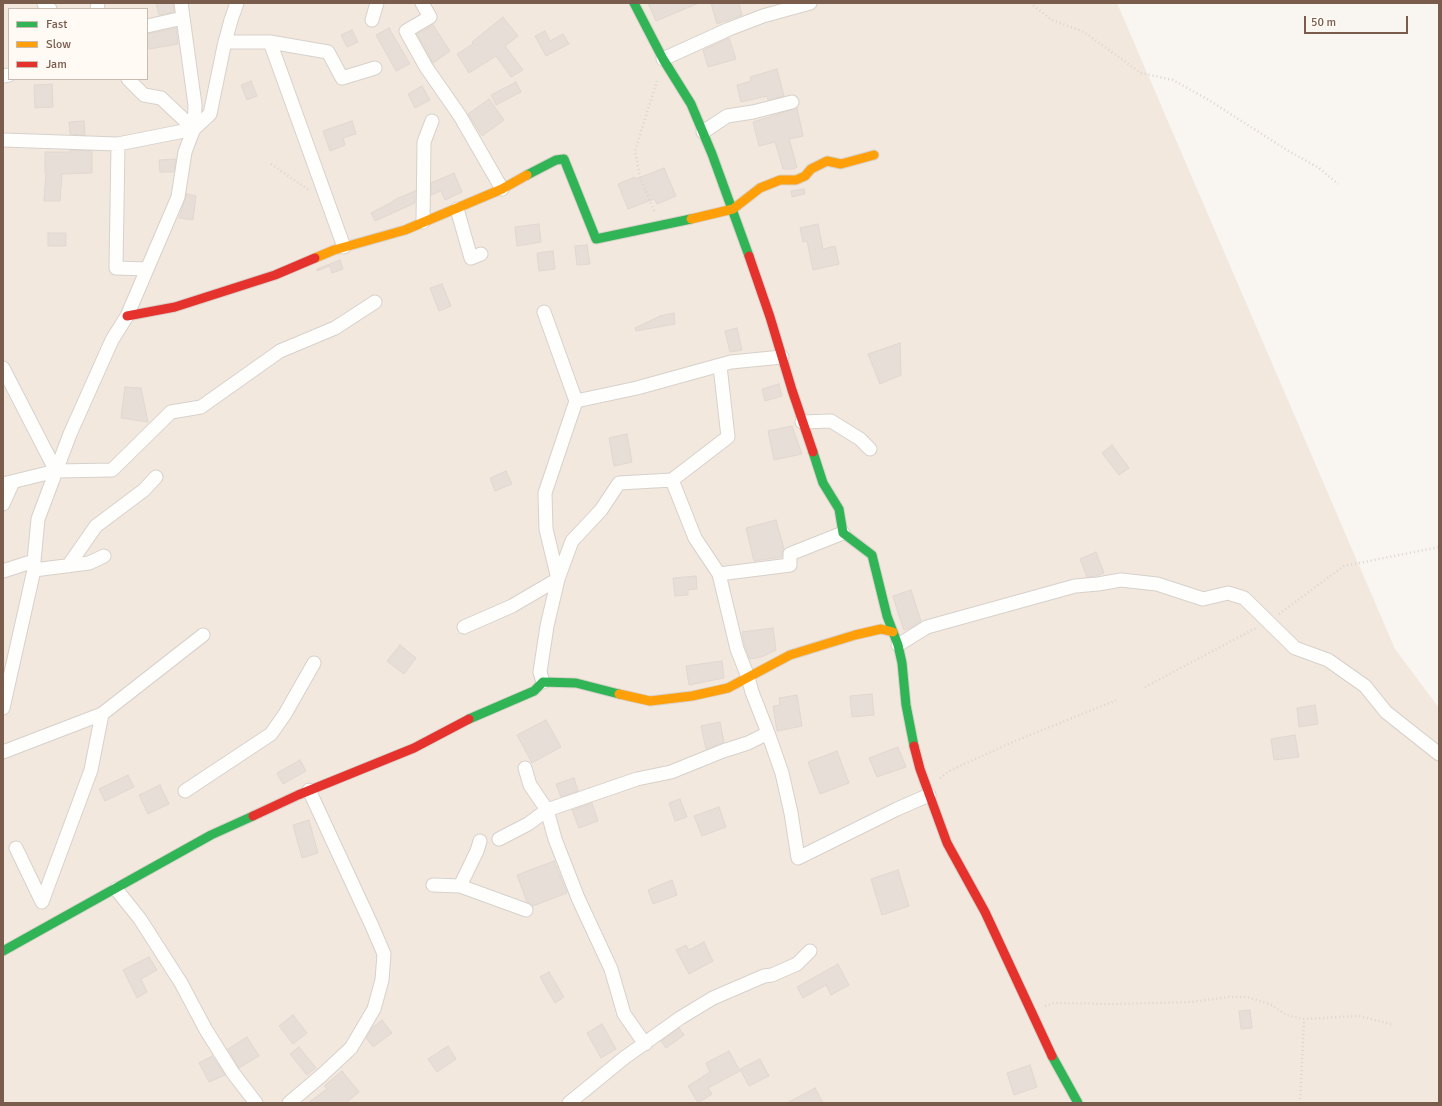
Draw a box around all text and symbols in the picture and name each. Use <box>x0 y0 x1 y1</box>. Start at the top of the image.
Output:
legend <box>8 8 148 80</box>
scale bar <box>1306 8 1410 34</box>
text: 50 m <box>1311 15 1336 30</box>
text: Fast <box>46 17 67 32</box>
text: Slow <box>46 37 71 52</box>
text: Jam <box>46 57 67 72</box>

